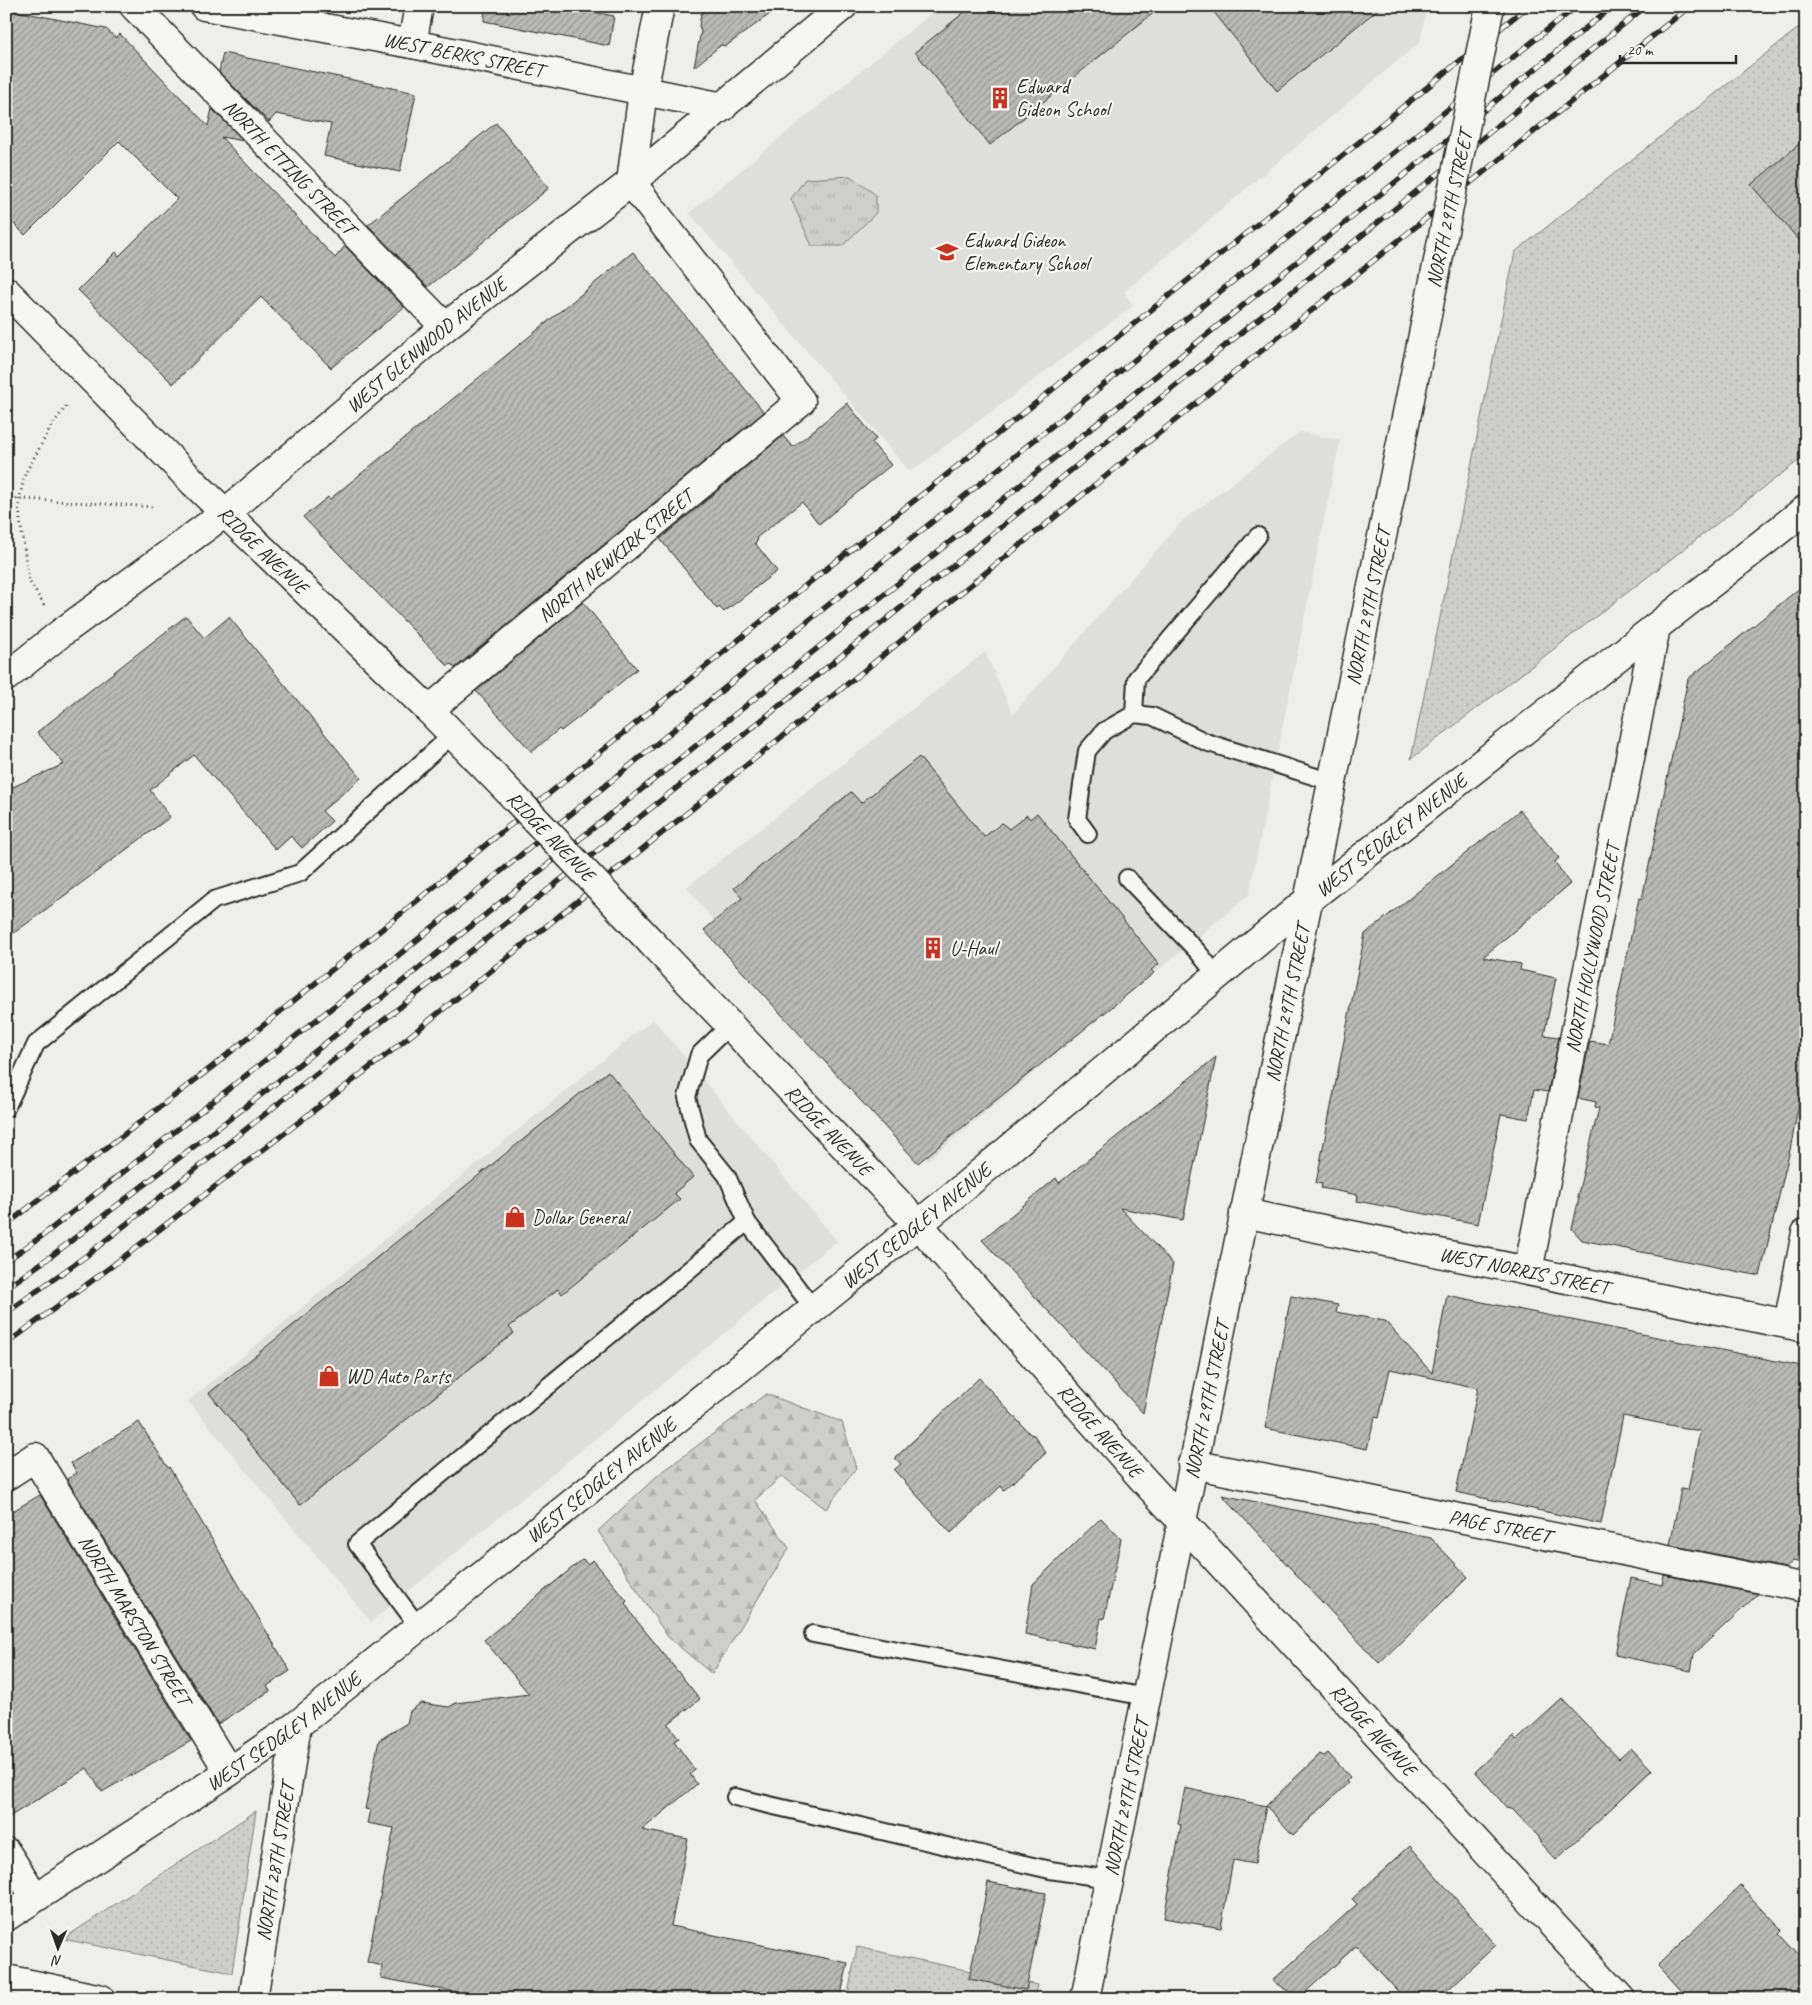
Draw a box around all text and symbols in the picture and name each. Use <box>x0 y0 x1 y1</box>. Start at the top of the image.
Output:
street label: WEST BERKS STREET <box>381 27 550 84</box>
scale bar <box>1620 32 1736 64</box>
text: 20 m <box>1627 41 1654 60</box>
place label: Edward Gideon School <box>1016 74 1113 122</box>
building icon: Edward Gideon School <box>987 85 1013 111</box>
street label: NORTH ETTING STREET <box>218 94 364 244</box>
street label: NORTH 29TH STREET <box>1421 124 1479 290</box>
place label: Edward Gideon Elementary School <box>964 228 1092 276</box>
school or university icon: Edward Gideon Elementary School <box>934 239 960 265</box>
street label: WEST GLENWOOD AVENUE <box>341 270 514 418</box>
street label: NORTH NEWKIRK STREET <box>533 482 701 627</box>
street label: RIDGE AVENUE <box>212 501 316 602</box>
street label: NORTH 29TH STREET <box>1340 521 1397 687</box>
street label: WEST SEDGLEY AVENUE <box>1310 767 1474 902</box>
street label: RIDGE AVENUE <box>501 786 602 889</box>
street label: NORTH HOLLYWOOD STREET <box>1560 837 1626 1055</box>
street label: NORTH 29TH STREET <box>1260 918 1317 1084</box>
building icon: U-Haul <box>920 935 946 961</box>
place label: U-Haul <box>950 936 1001 961</box>
street label: RIDGE AVENUE <box>780 1080 880 1183</box>
street label: WEST SEDGLEY AVENUE <box>836 1156 998 1294</box>
shop icon: Dollar General <box>502 1204 528 1230</box>
place label: Dollar General <box>532 1205 632 1230</box>
street label: WEST NORRIS STREET <box>1437 1241 1616 1301</box>
street label: NORTH 29TH STREET <box>1179 1315 1236 1481</box>
shop icon: WD Auto Parts <box>316 1363 342 1389</box>
place label: WD Auto Parts <box>346 1364 452 1389</box>
street label: RIDGE AVENUE <box>1052 1379 1150 1485</box>
street label: WEST SEDGLEY AVENUE <box>521 1411 683 1548</box>
street label: PAGE STREET <box>1447 1504 1557 1550</box>
street label: NORTH MARSTON STREET <box>73 1531 199 1713</box>
street label: WEST SEDGLEY AVENUE <box>202 1665 368 1796</box>
street label: RIDGE AVENUE <box>1325 1679 1424 1784</box>
street label: NORTH 29TH STREET <box>1098 1712 1156 1878</box>
street label: NORTH 28TH STREET <box>251 1776 301 1943</box>
north arrow <box>32 1922 82 1972</box>
text: N <box>51 1952 62 1969</box>

